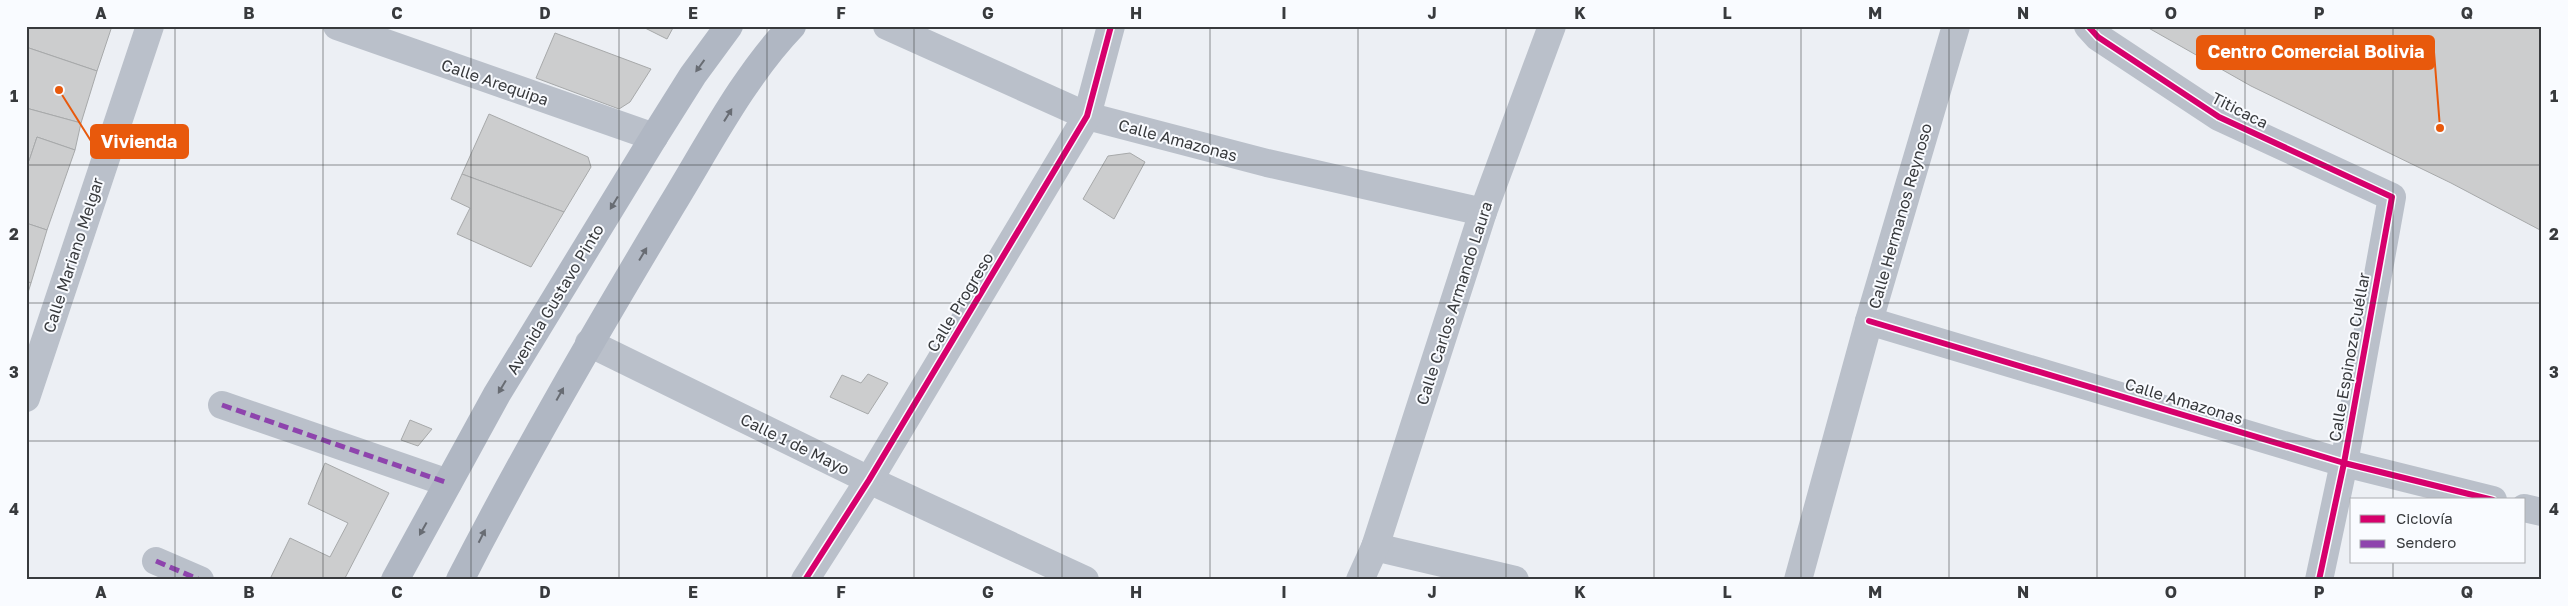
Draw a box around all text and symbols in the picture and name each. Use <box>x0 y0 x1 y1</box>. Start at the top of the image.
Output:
text: A <box>95 3 107 23</box>
text: B <box>243 3 255 23</box>
text: C <box>391 3 403 23</box>
text: D <box>539 3 551 23</box>
text: E <box>688 3 698 23</box>
text: F <box>836 3 846 23</box>
text: G <box>982 3 994 23</box>
text: H <box>1130 3 1142 23</box>
text: I <box>1281 3 1287 23</box>
text: J <box>1427 3 1437 23</box>
text: K <box>1574 3 1586 23</box>
text: L <box>1722 3 1732 23</box>
text: M <box>1868 3 1882 23</box>
text: N <box>2017 3 2029 23</box>
text: O <box>2165 3 2177 23</box>
text: P <box>2314 3 2325 23</box>
text: Q <box>2461 3 2473 23</box>
callout: Centro Comercial Bolivia <box>2197 36 2434 69</box>
text: Centro Comercial Bolivia <box>2207 40 2425 62</box>
street label: Calle Arequipa <box>439 54 551 110</box>
one-way arrow <box>695 59 705 73</box>
text: 1 <box>10 86 18 106</box>
text: 1 <box>2550 86 2558 106</box>
street label: Titicaca <box>2209 87 2271 133</box>
one-way arrow <box>723 109 732 122</box>
street label: Calle Amazonas <box>1116 115 1240 165</box>
street label: Calle Hermanos Reynoso <box>1864 121 1936 311</box>
callout: Vivienda <box>91 125 188 158</box>
text: Vivienda <box>101 130 177 152</box>
street label: Calle Mariano Melgar <box>38 175 108 335</box>
one-way arrow <box>609 197 618 210</box>
street label: Calle Carlos Armando Laura <box>1412 199 1496 407</box>
street label: Avenida Gustavo Pinto <box>502 220 608 378</box>
text: 2 <box>9 224 19 244</box>
text: 2 <box>2549 224 2559 244</box>
one-way arrow <box>638 247 647 260</box>
street label: Calle Progreso <box>922 249 998 355</box>
street label: Calle Espinoza Cuéllar <box>2324 271 2374 443</box>
text: 3 <box>9 362 19 382</box>
text: 3 <box>2549 362 2559 382</box>
street label: Calle Amazonas <box>2123 374 2245 428</box>
one-way arrow <box>497 380 506 393</box>
one-way arrow <box>556 387 565 401</box>
street label: Calle 1 de Mayo <box>737 409 853 479</box>
legend <box>2350 498 2526 564</box>
text: 4 <box>9 499 19 519</box>
text: 4 <box>2549 499 2559 519</box>
text: Ciclovía <box>2396 509 2453 527</box>
one-way arrow <box>419 522 427 536</box>
one-way arrow <box>478 529 486 544</box>
text: Sendero <box>2396 533 2456 551</box>
text: A <box>95 582 107 602</box>
text: B <box>243 582 255 602</box>
text: C <box>391 582 403 602</box>
text: D <box>539 582 551 602</box>
text: E <box>688 582 698 602</box>
text: F <box>836 582 846 602</box>
text: G <box>982 582 994 602</box>
text: H <box>1130 582 1142 602</box>
text: I <box>1281 582 1287 602</box>
text: J <box>1427 582 1437 602</box>
text: K <box>1574 582 1586 602</box>
text: L <box>1722 582 1732 602</box>
text: M <box>1868 582 1882 602</box>
text: N <box>2017 582 2029 602</box>
text: O <box>2165 582 2177 602</box>
text: P <box>2314 582 2325 602</box>
text: Q <box>2461 582 2473 602</box>

